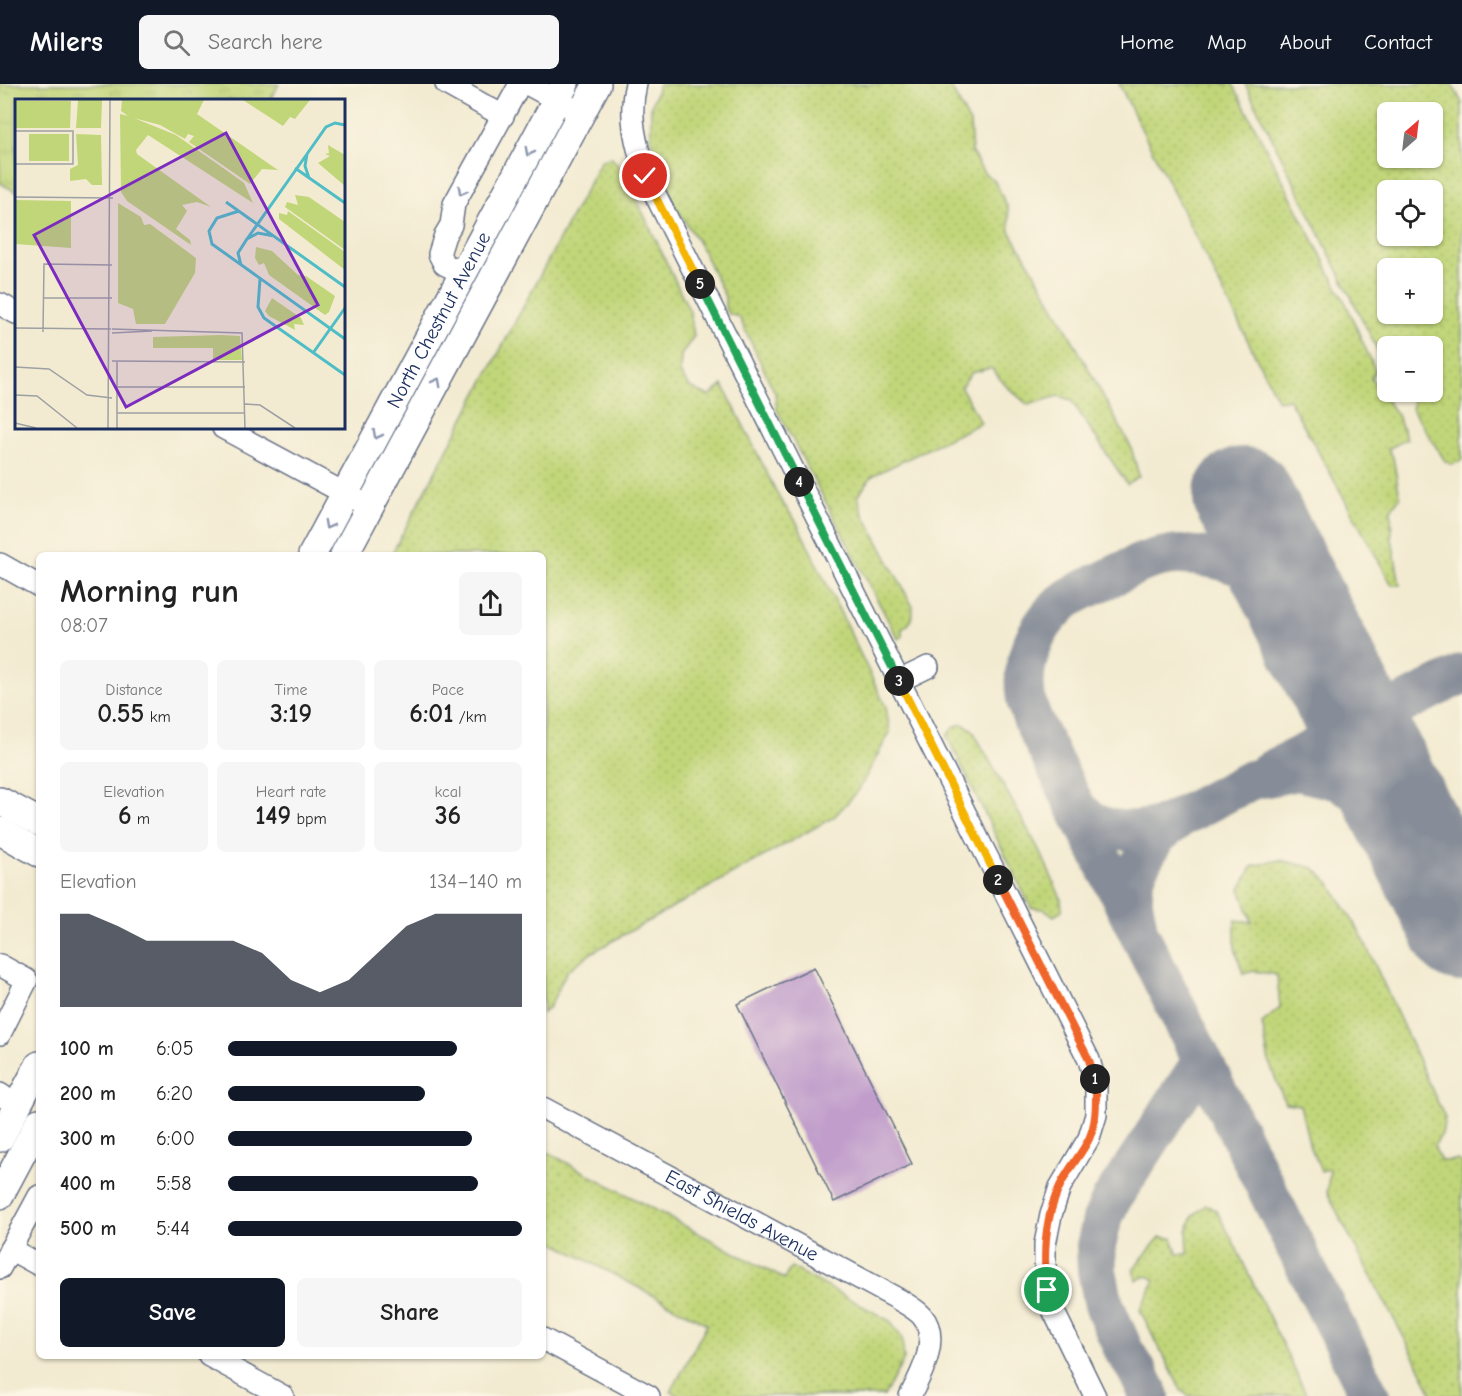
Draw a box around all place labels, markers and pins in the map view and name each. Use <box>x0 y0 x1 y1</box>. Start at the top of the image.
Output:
pin <box>619 150 670 201</box>
pin: 5 <box>685 269 715 299</box>
pin: 4 <box>784 467 814 497</box>
pin: 3 <box>884 666 914 696</box>
pin: 2 <box>983 865 1013 895</box>
pin: 1 <box>1080 1064 1110 1094</box>
pin <box>1021 1264 1072 1315</box>

